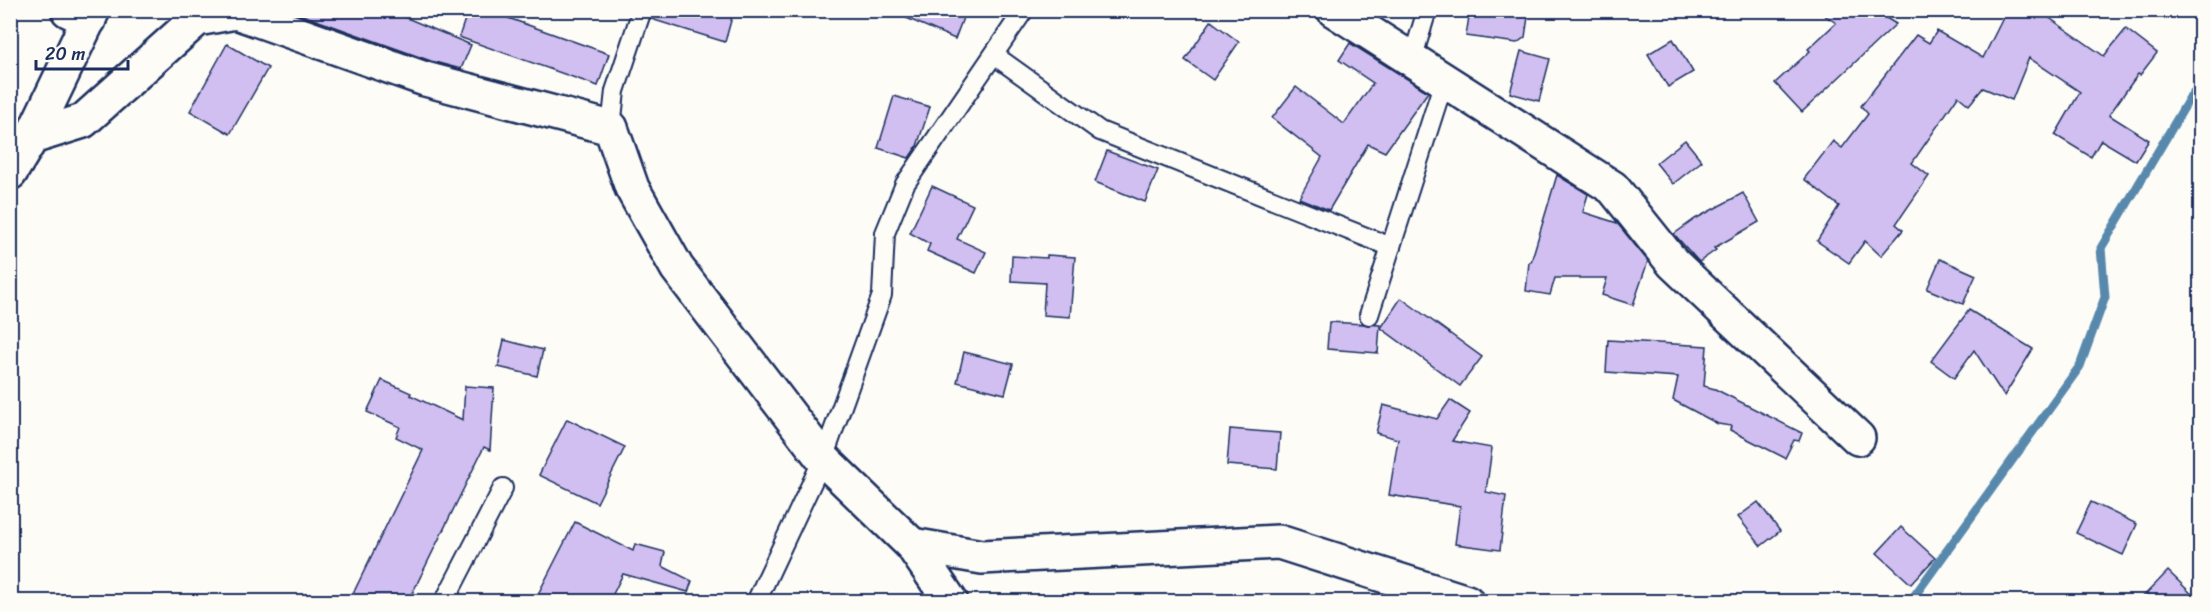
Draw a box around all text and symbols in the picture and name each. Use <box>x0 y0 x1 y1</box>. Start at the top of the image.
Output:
scale bar <box>36 33 128 71</box>
text: 20 m <box>45 38 85 70</box>

